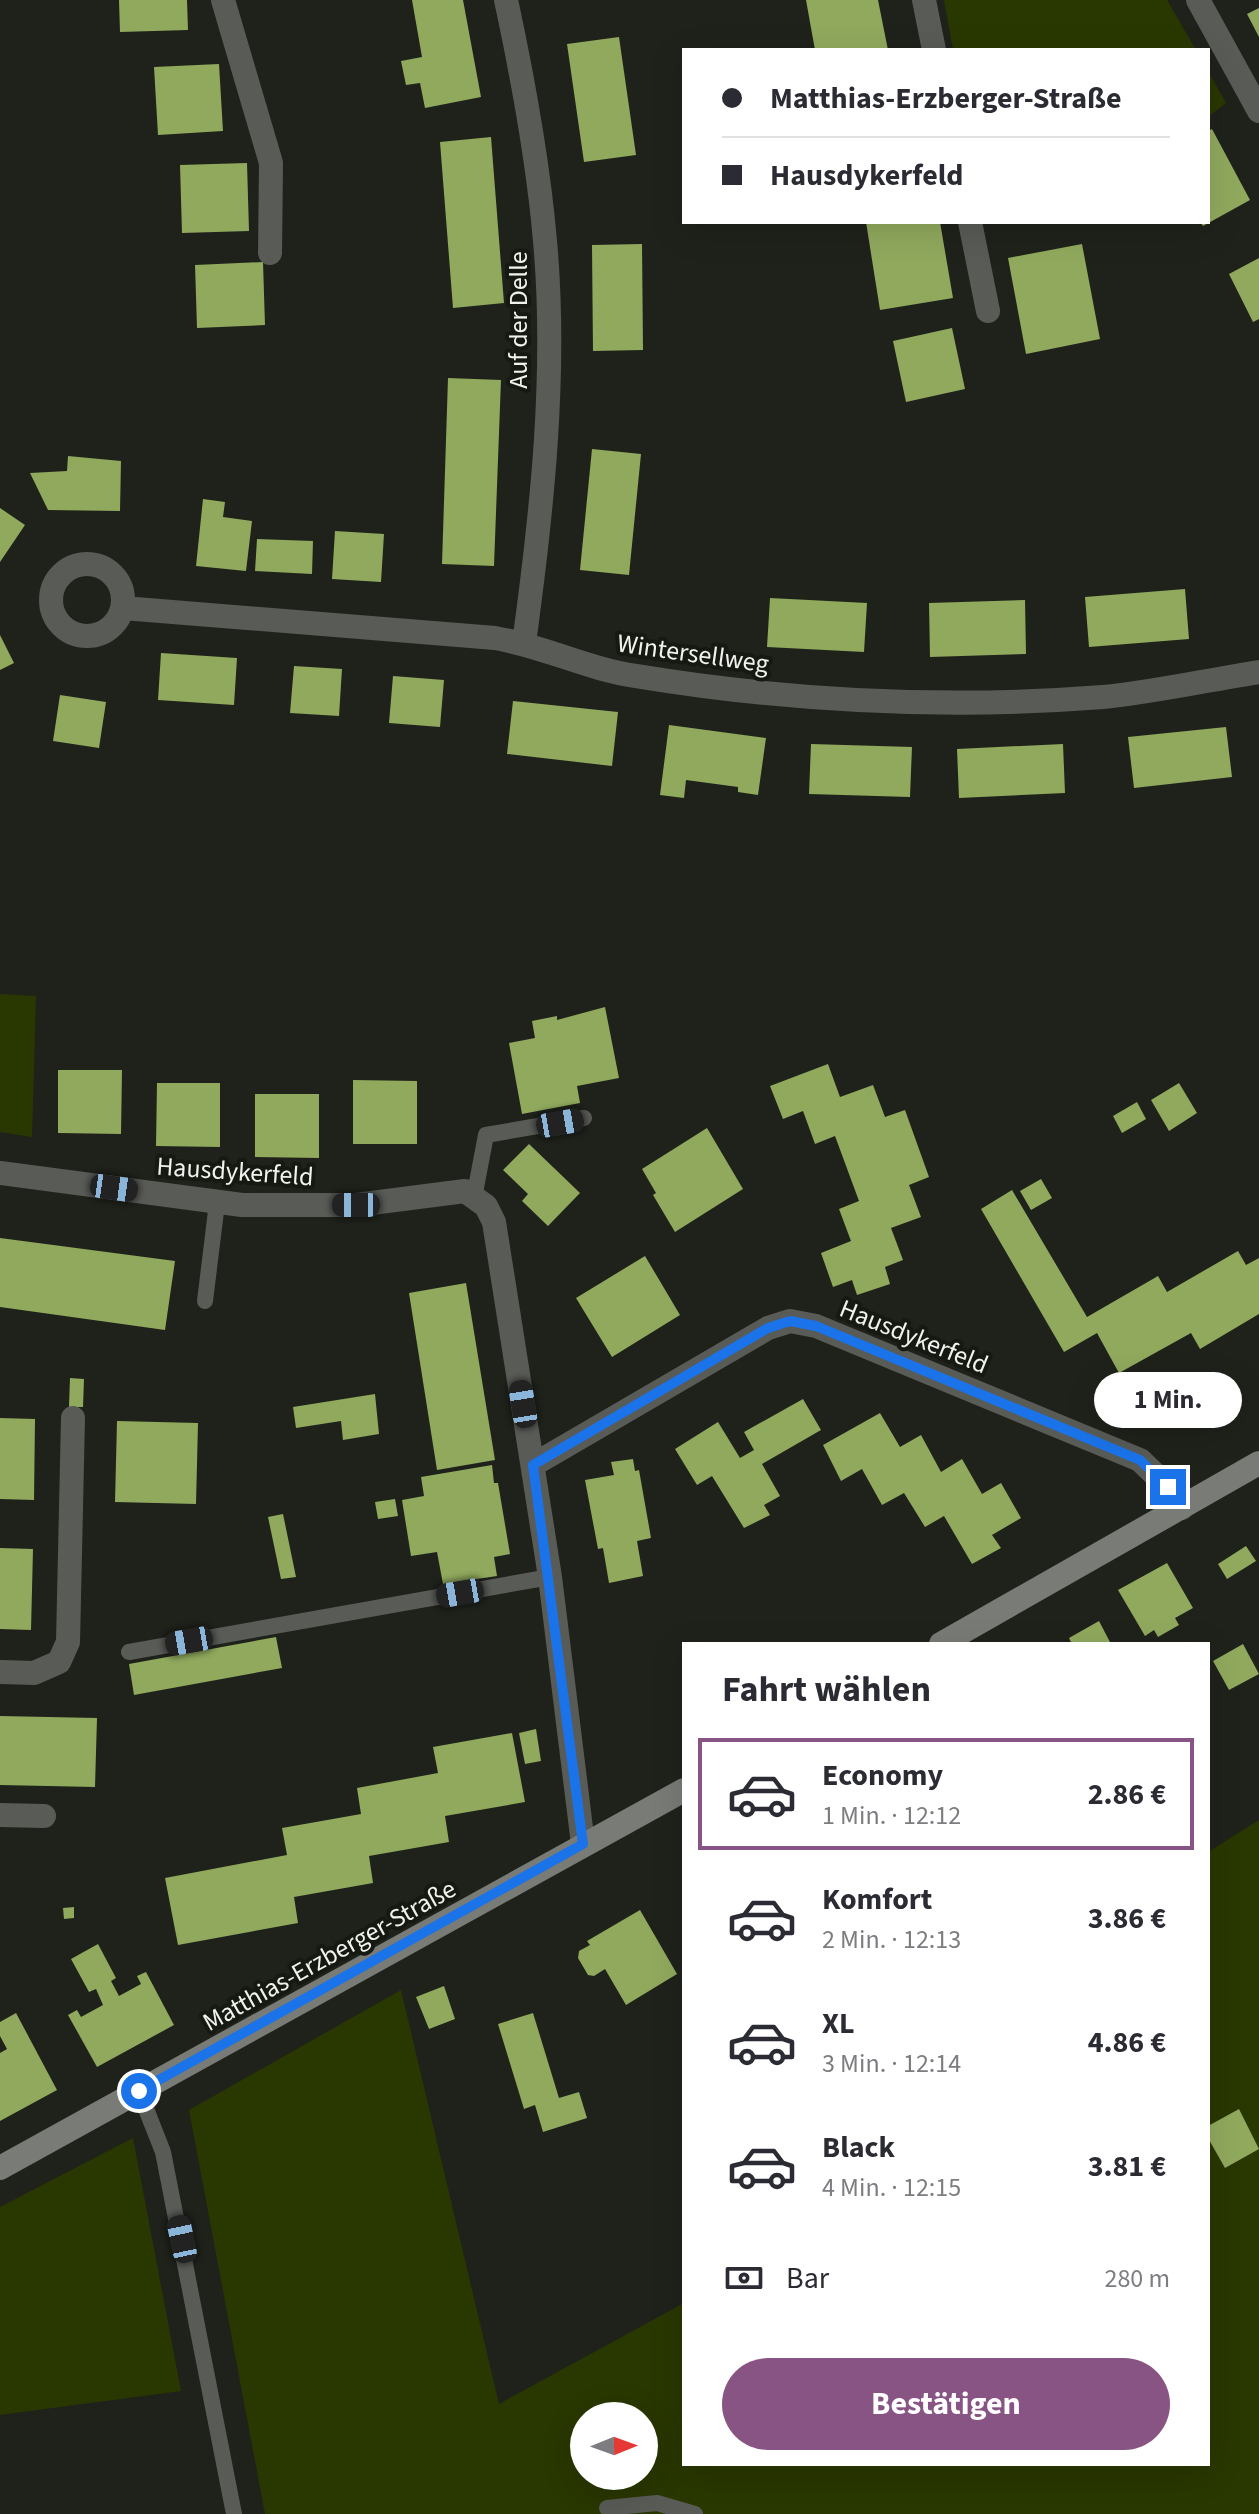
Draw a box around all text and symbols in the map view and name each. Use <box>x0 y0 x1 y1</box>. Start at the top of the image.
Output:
text: Matthias-Erzberger-Straße <box>770 77 1122 120</box>
text: Hausdykerfeld <box>770 154 964 197</box>
street label: Auf der Delle <box>500 251 537 389</box>
street label: Wintersellweg <box>615 625 771 682</box>
car <box>534 1107 586 1139</box>
street label: Hausdykerfeld <box>155 1148 315 1195</box>
car <box>89 1173 139 1203</box>
car <box>332 1193 380 1217</box>
street label: Hausdykerfeld <box>834 1290 994 1383</box>
callout: 1 Min. <box>1094 1371 1242 1427</box>
car <box>507 1378 539 1430</box>
text: 1 Min. <box>1134 1381 1202 1418</box>
route end <box>1150 1469 1186 1505</box>
car <box>434 1577 486 1609</box>
car <box>163 1625 215 1657</box>
text: Fahrt wählen <box>722 1664 931 1715</box>
text: Economy <box>822 1754 943 1797</box>
icon: car <box>726 1758 798 1830</box>
text: 2.86 € <box>1088 1773 1166 1816</box>
text: 1 Min. · 12:12 <box>822 1797 961 1834</box>
street label: Matthias-Erzberger-Straße <box>196 1870 463 2041</box>
text: Komfort <box>822 1878 932 1921</box>
icon: car <box>726 1882 798 1954</box>
text: 3.86 € <box>1088 1897 1166 1940</box>
text: 2 Min. · 12:13 <box>822 1921 961 1958</box>
text: XL <box>822 2002 855 2045</box>
icon: car <box>726 2006 798 2078</box>
text: 4.86 € <box>1088 2021 1166 2064</box>
text: 3 Min. · 12:14 <box>822 2045 961 2082</box>
route start <box>121 2073 157 2109</box>
text: Black <box>822 2126 895 2169</box>
icon: car <box>726 2130 798 2202</box>
text: 3.81 € <box>1088 2145 1166 2188</box>
text: 4 Min. · 12:15 <box>822 2169 961 2206</box>
car <box>165 2213 199 2265</box>
icon: cash <box>722 2256 766 2300</box>
text: Bar <box>786 2257 829 2300</box>
text: 280 m <box>1104 2260 1170 2297</box>
button: Bestätigen <box>722 2358 1170 2450</box>
north arrow <box>570 2402 658 2490</box>
map controls <box>570 2402 658 2490</box>

